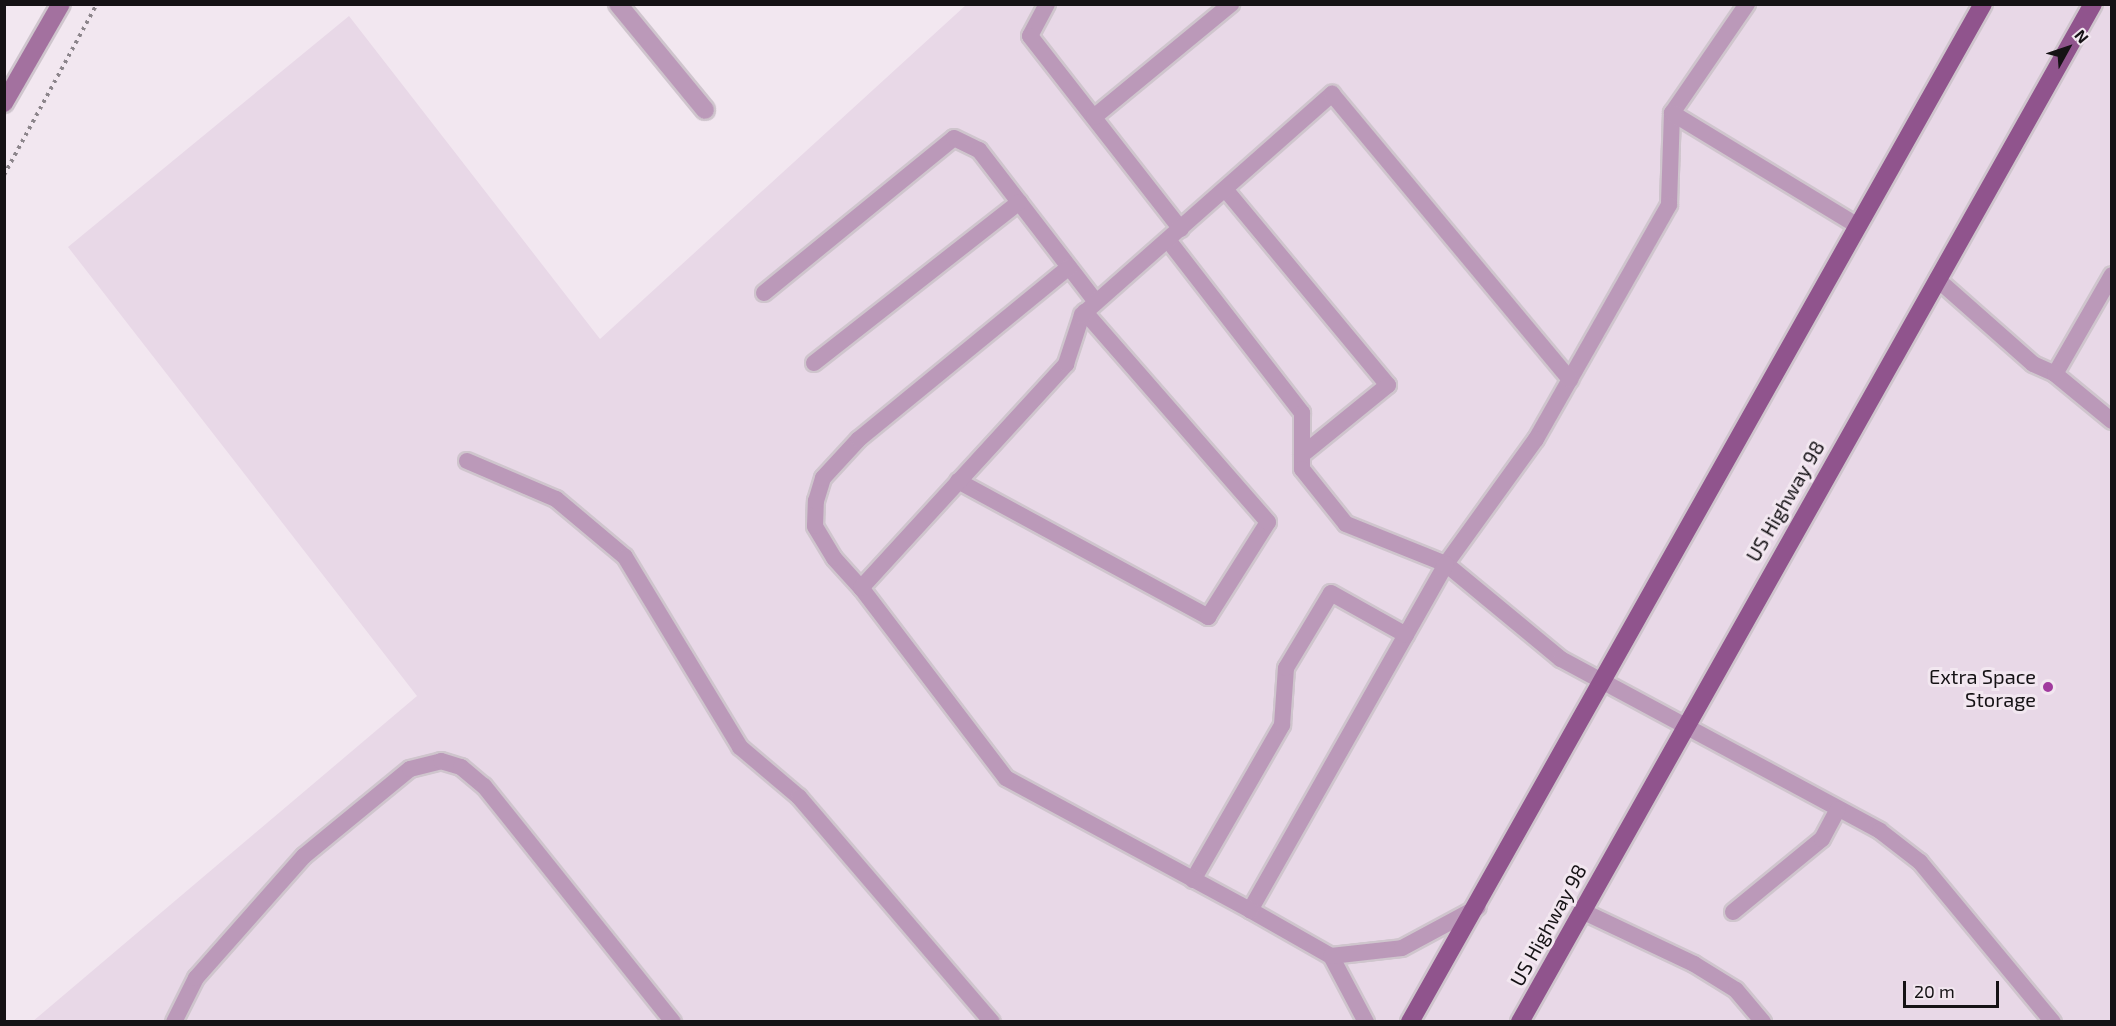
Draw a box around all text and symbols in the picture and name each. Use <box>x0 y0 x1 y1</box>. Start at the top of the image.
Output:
north arrow <box>2038 18 2098 78</box>
text: N <box>2071 26 2093 47</box>
street label: US Highway 98 <box>1741 436 1829 566</box>
place label: Extra Space Storage <box>1929 664 2036 711</box>
marker: Extra Space Storage <box>2041 680 2055 694</box>
street label: US Highway 98 <box>1505 860 1591 990</box>
scale bar <box>1906 969 2002 1007</box>
text: 20 m <box>1914 980 1955 1002</box>

